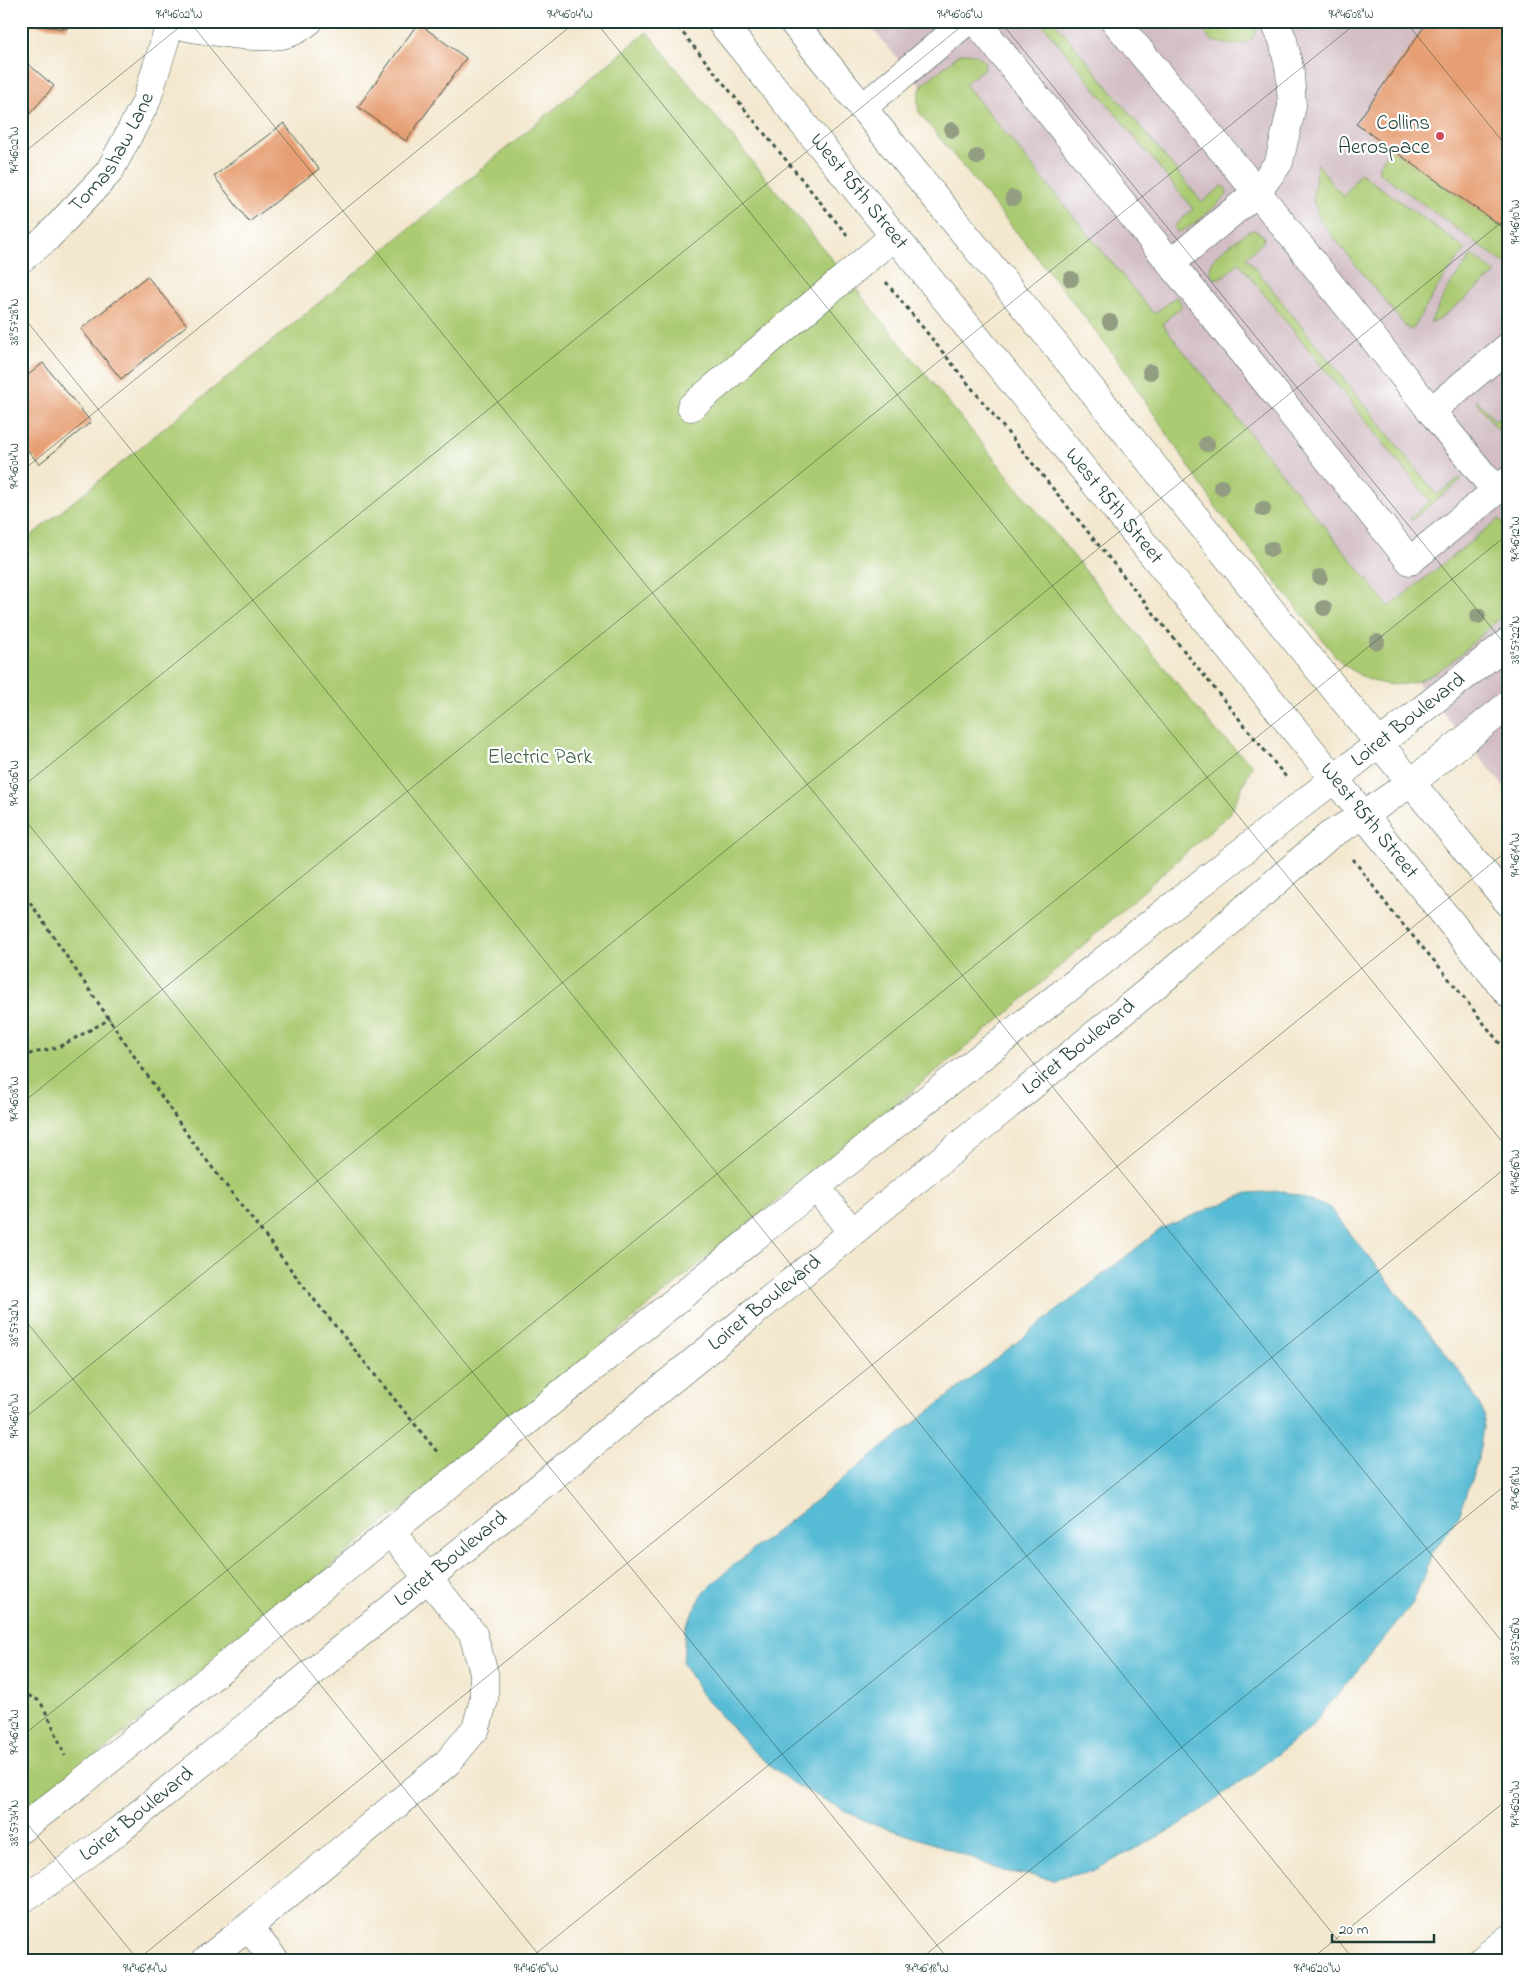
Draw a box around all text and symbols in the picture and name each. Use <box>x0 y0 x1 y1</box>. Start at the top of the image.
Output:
text: 94°46'02"W <box>156 6 202 24</box>
text: 94°46'04"W <box>547 6 593 24</box>
text: 94°46'06"W <box>937 6 983 24</box>
text: 94°46'08"W <box>1328 6 1374 24</box>
street label: Tomashaw Lane <box>63 89 163 220</box>
place label: Collins Aerospace <box>1338 109 1431 163</box>
text: 94°46'02"W <box>6 127 24 173</box>
street label: West 95th Street <box>802 127 915 257</box>
marker: Collins Aerospace <box>1434 130 1446 142</box>
text: 94°46'10"W <box>1507 200 1525 244</box>
text: 38°57'28"N <box>6 298 24 346</box>
street label: West 95th Street <box>1057 442 1170 571</box>
text: 94°46'04"W <box>6 443 24 489</box>
text: 94°46'12"W <box>1507 516 1525 562</box>
text: 38°57'22"N <box>1507 616 1525 664</box>
street label: Loiret Boulevard <box>1345 666 1472 775</box>
park label: Electric Park <box>488 743 593 773</box>
street label: West 95th Street <box>1312 756 1425 886</box>
text: 94°46'06"W <box>6 760 24 806</box>
text: 94°46'14"W <box>1507 833 1525 877</box>
street label: Loiret Boulevard <box>1016 992 1142 1103</box>
text: 94°46'08"W <box>6 1076 24 1122</box>
text: 94°46'16"W <box>1507 1150 1525 1194</box>
street label: Loiret Boulevard <box>702 1248 828 1359</box>
text: 38°57'32"N <box>6 1299 24 1347</box>
text: 94°46'10"W <box>6 1394 24 1438</box>
text: 94°46'18"W <box>1507 1466 1525 1510</box>
street label: Loiret Boulevard <box>388 1504 515 1615</box>
text: 38°57'26"N <box>1507 1617 1525 1665</box>
text: 94°46'12"W <box>6 1709 24 1755</box>
street label: Loiret Boulevard <box>74 1760 201 1870</box>
text: 94°46'20"W <box>1507 1781 1525 1827</box>
text: 38°57'34"N <box>6 1800 24 1846</box>
scale bar <box>1332 1911 1434 1943</box>
text: 20 m <box>1339 1919 1369 1941</box>
text: 94°46'14"W <box>123 1960 167 1978</box>
text: 94°46'16"W <box>514 1960 558 1978</box>
text: 94°46'18"W <box>905 1960 949 1978</box>
text: 94°46'20"W <box>1294 1960 1340 1978</box>

